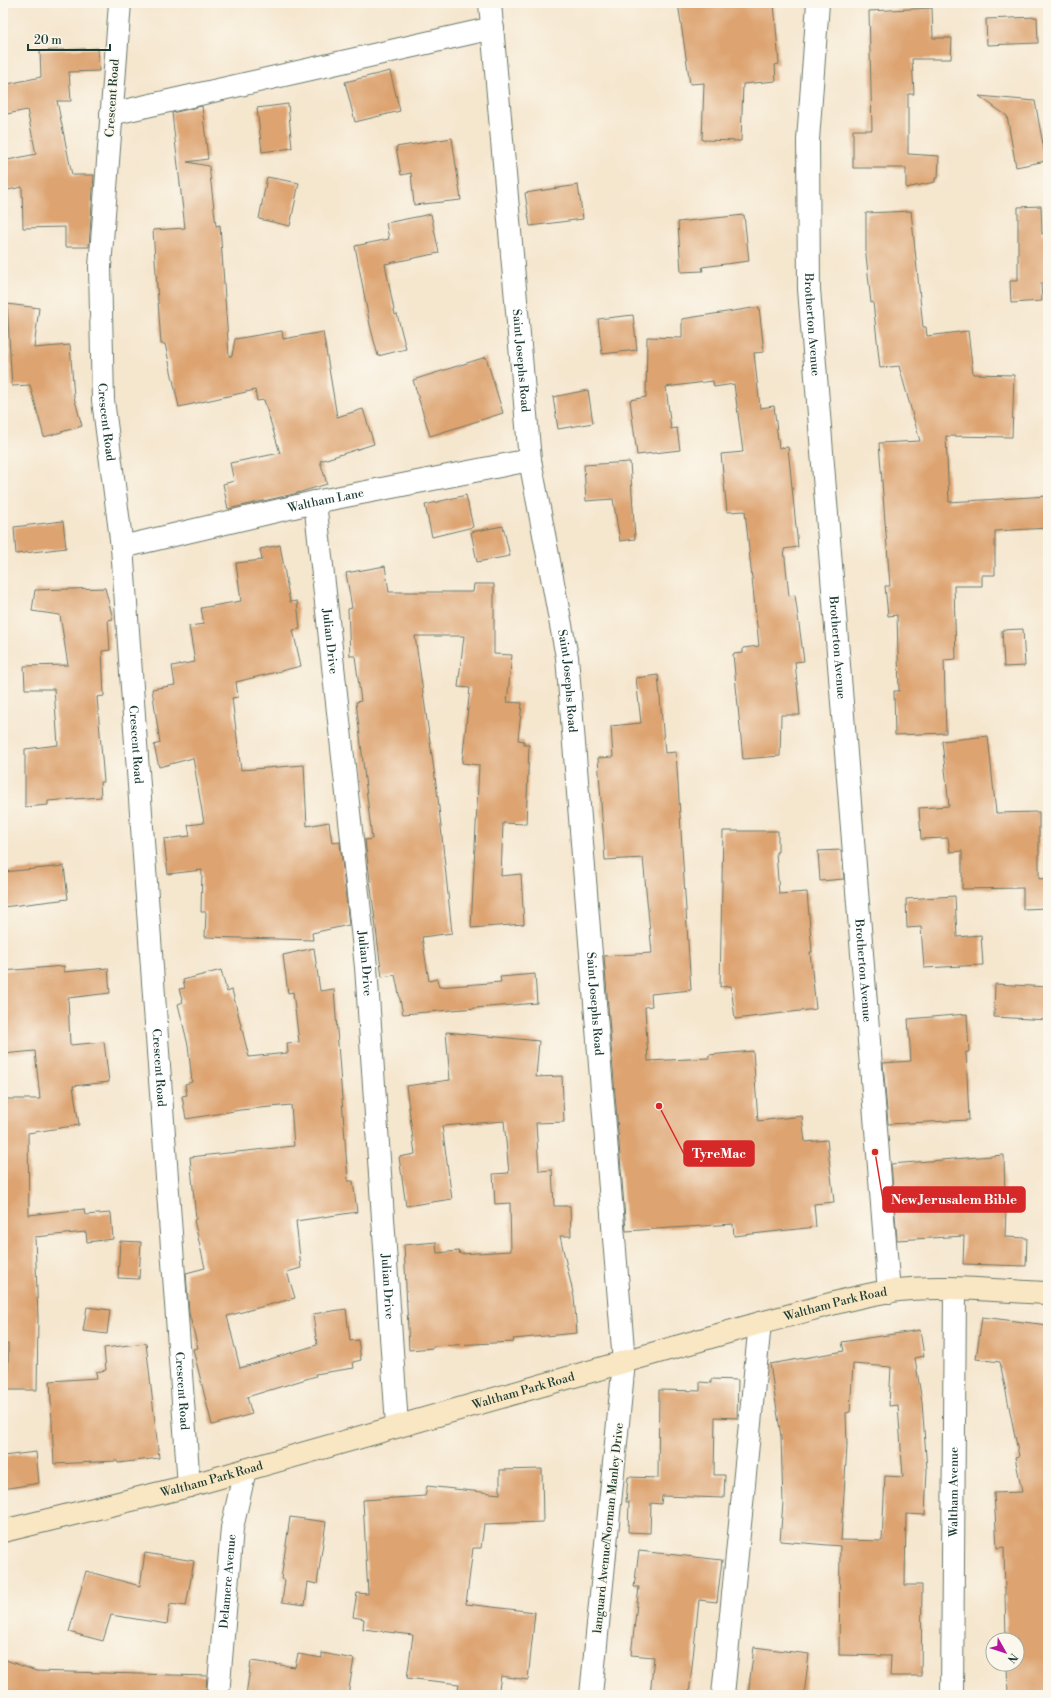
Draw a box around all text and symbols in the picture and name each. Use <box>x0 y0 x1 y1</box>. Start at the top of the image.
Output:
scale bar <box>28 26 110 52</box>
text: 20 m <box>34 33 62 48</box>
street label: Crescent Road <box>102 58 123 138</box>
street label: Brotherton Avenue <box>801 272 823 377</box>
street label: Saint Josephs Road <box>509 308 533 413</box>
street label: Crescent Road <box>95 383 118 462</box>
street label: Waltham Lane <box>285 486 365 516</box>
street label: Brotherton Avenue <box>825 594 849 700</box>
street label: Julian Drive <box>319 607 341 675</box>
street label: Saint Josephs Road <box>554 628 580 733</box>
street label: Crescent Road <box>125 705 146 784</box>
street label: Brotherton Avenue <box>851 917 874 1023</box>
street label: Julian Drive <box>354 929 375 997</box>
street label: Saint Josephs Road <box>583 951 606 1056</box>
street label: Crescent Road <box>148 1028 169 1108</box>
callout: TyreMac <box>684 1141 754 1166</box>
text: TyreMac <box>692 1146 746 1162</box>
callout: New Jerusalem Bible <box>883 1187 1025 1212</box>
text: New Jerusalem Bible <box>891 1192 1017 1208</box>
street label: Julian Drive <box>377 1252 397 1320</box>
street label: Waltham Park Road <box>781 1285 888 1325</box>
street label: Crescent Road <box>171 1351 192 1431</box>
street label: Waltham Park Road <box>470 1369 576 1413</box>
street label: languard Avenue/Norman Manley Drive <box>590 1422 627 1634</box>
street label: Waltham Avenue <box>946 1447 962 1538</box>
street label: Waltham Park Road <box>158 1458 265 1501</box>
street label: Delamere Avenue <box>217 1534 239 1629</box>
north arrow <box>985 1632 1025 1672</box>
text: N <box>1004 1650 1020 1666</box>

